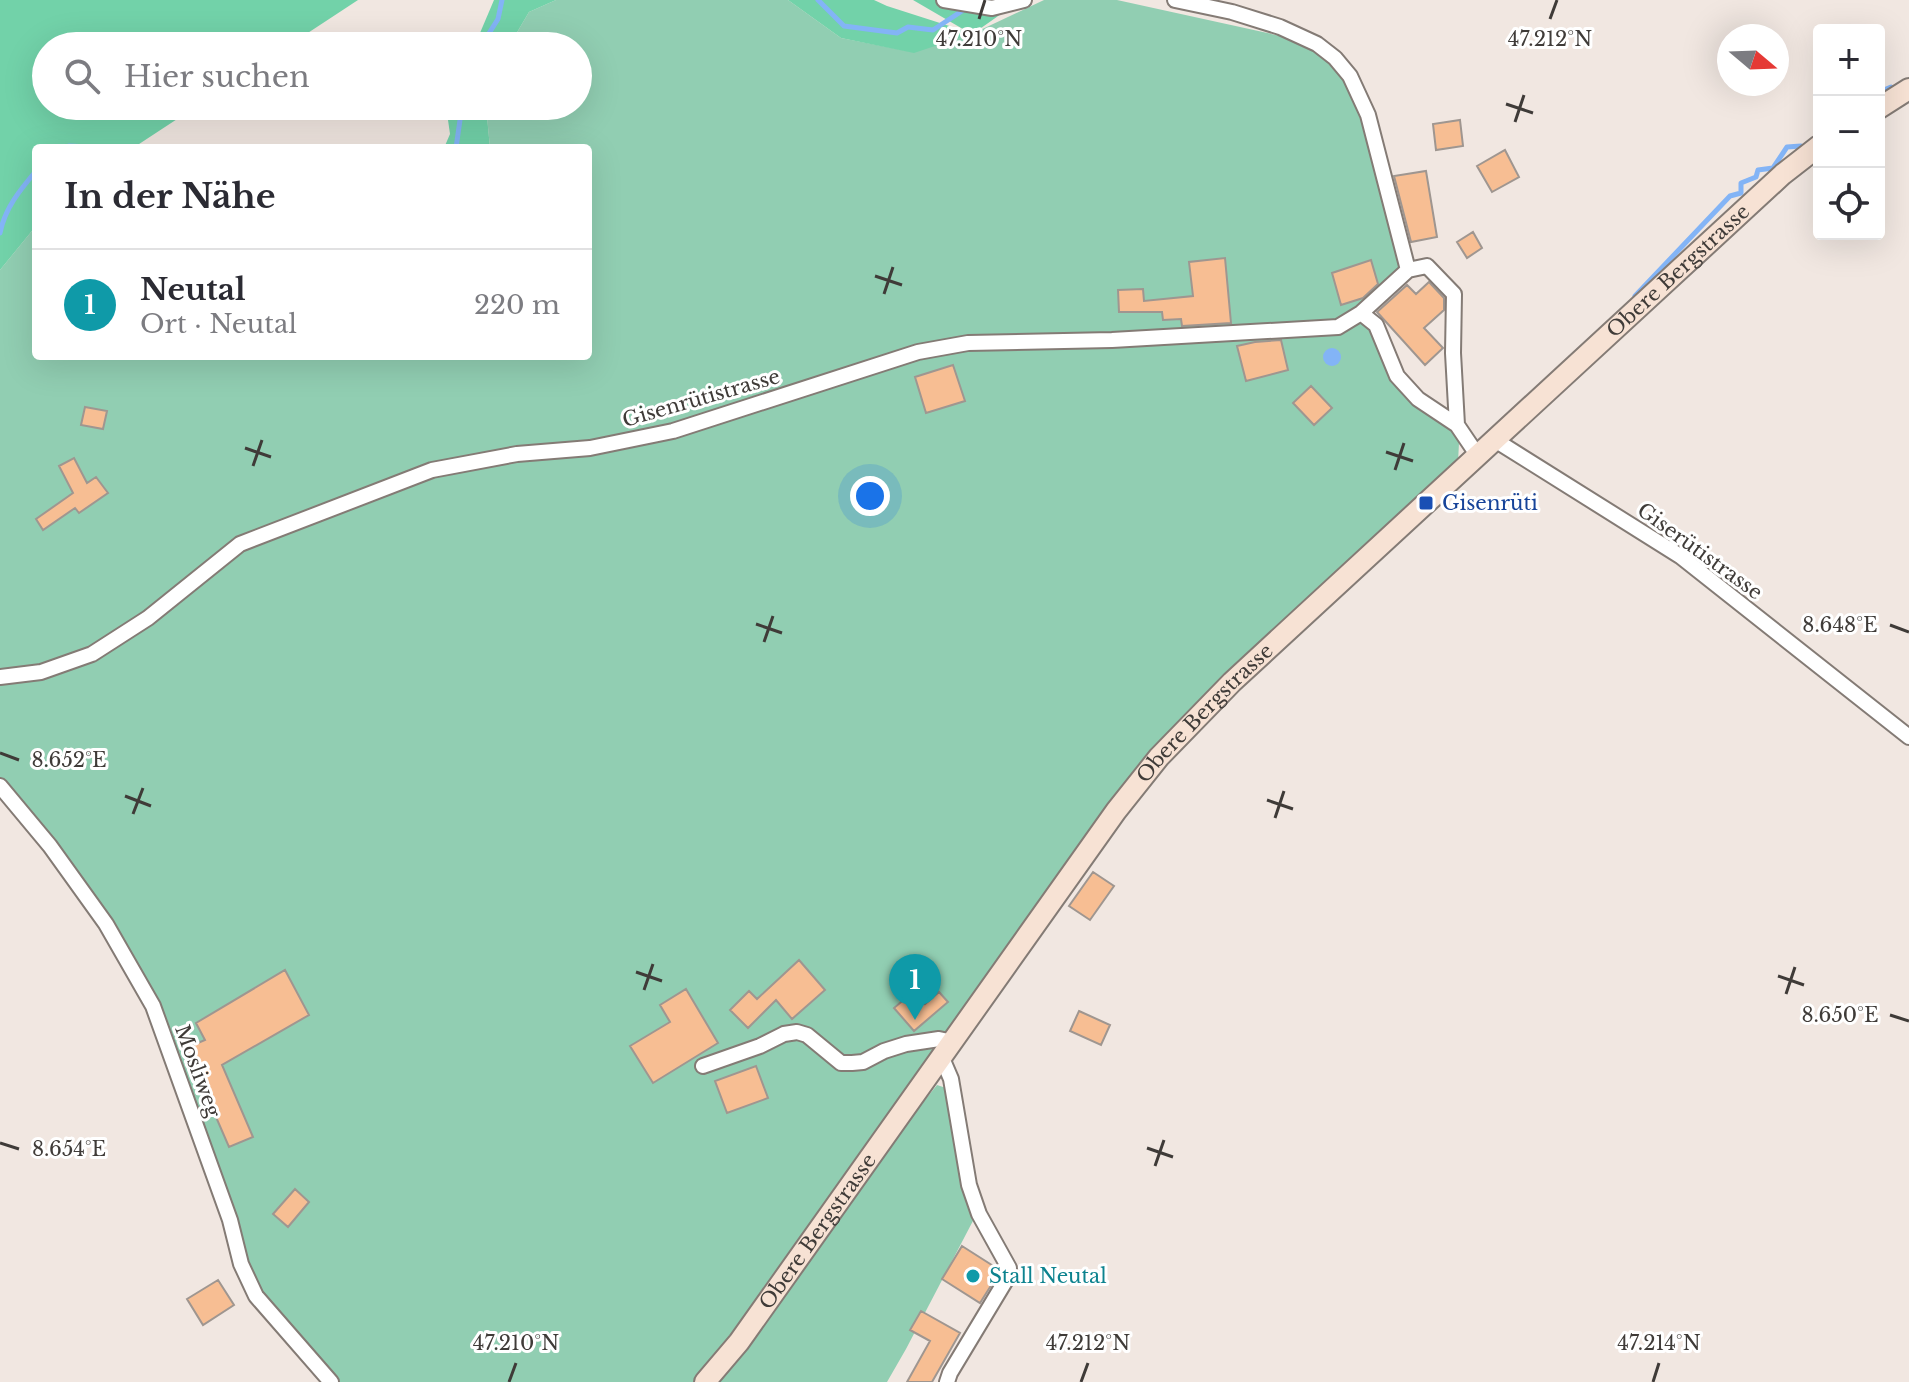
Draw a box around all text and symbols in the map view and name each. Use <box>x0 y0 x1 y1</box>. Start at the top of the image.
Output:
north arrow <box>1717 24 1789 96</box>
map controls <box>1813 24 1885 240</box>
button: + <box>1813 24 1885 96</box>
text: 47.210°N <box>936 27 1022 51</box>
text: 47.212°N <box>1508 27 1592 51</box>
search box <box>32 32 592 120</box>
icon: search <box>60 54 104 98</box>
text: Hier suchen <box>124 58 310 95</box>
button: − <box>1813 96 1885 168</box>
button: locate <box>1813 168 1885 240</box>
text: In der Nähe <box>64 175 276 217</box>
street label: Obere Bergstrasse <box>1602 199 1754 342</box>
text: Neutal <box>140 271 246 308</box>
text: 1 <box>84 289 96 321</box>
text: 220 m <box>474 289 560 321</box>
text: Ort · Neutal <box>140 308 297 340</box>
street label: Gisenrütistrasse <box>619 364 783 432</box>
your location <box>850 476 890 516</box>
place label: Gisenrüti <box>1442 491 1538 515</box>
marker: Gisenrüti <box>1417 494 1435 512</box>
street label: Giserütistrasse <box>1633 498 1767 604</box>
text: 8.648°E <box>1802 613 1878 637</box>
street label: Obere Bergstrasse <box>1131 638 1278 787</box>
text: 8.652°E <box>31 748 107 772</box>
pin: 1 <box>889 954 941 1020</box>
text: 8.650°E <box>1801 1003 1879 1027</box>
street label: Mosliweg <box>170 1021 226 1122</box>
text: 8.654°E <box>32 1137 106 1161</box>
street label: Obere Bergstrasse <box>754 1149 881 1314</box>
place label: Stall Neutal <box>989 1264 1107 1288</box>
marker: Stall Neutal <box>964 1267 982 1285</box>
text: 47.210°N <box>473 1331 559 1355</box>
text: 47.212°N <box>1046 1331 1130 1355</box>
text: 47.214°N <box>1617 1331 1701 1355</box>

